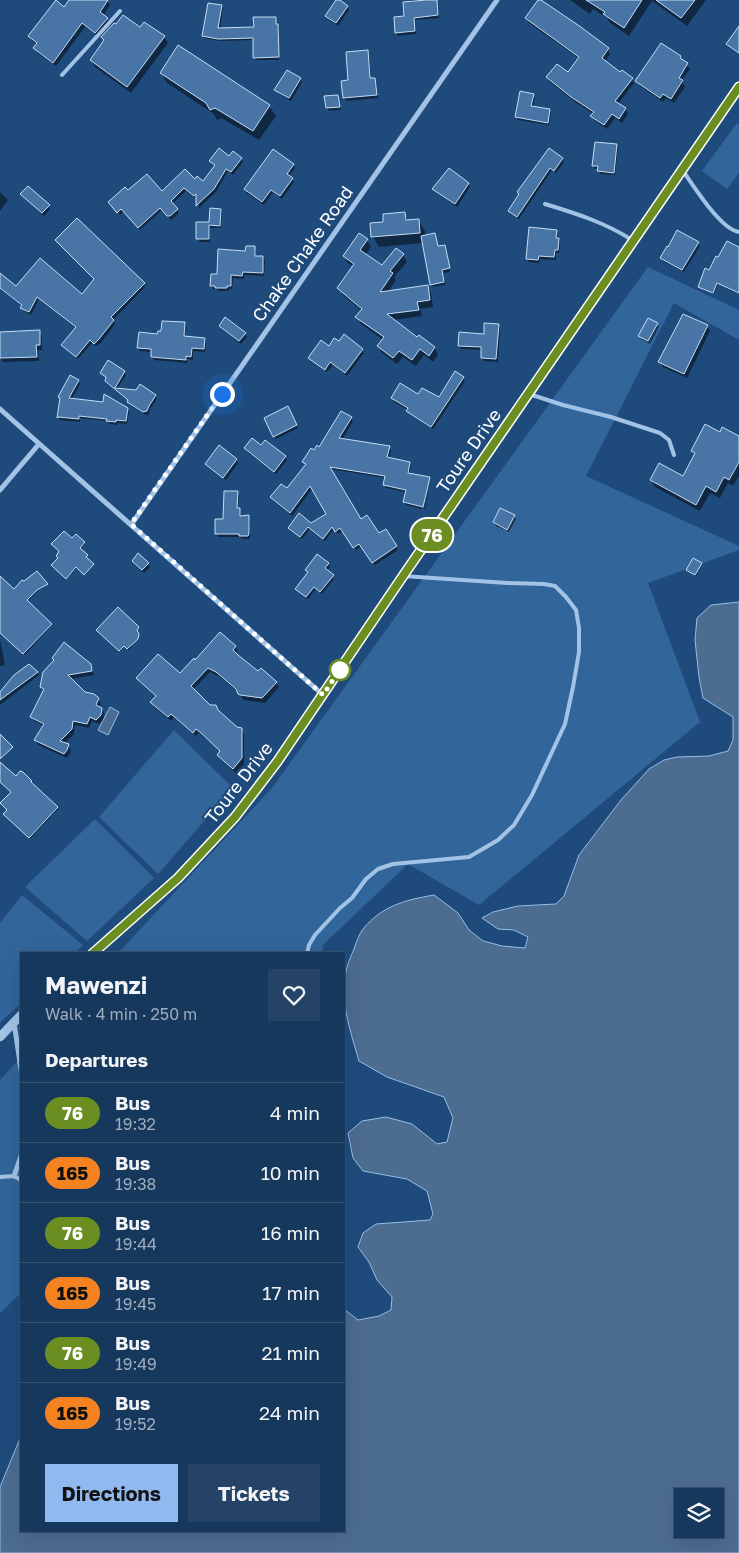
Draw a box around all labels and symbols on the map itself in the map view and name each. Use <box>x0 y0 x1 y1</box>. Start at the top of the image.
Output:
street label: Chake Chake Road <box>247 181 357 325</box>
your location <box>210 382 235 407</box>
street label: Toure Drive <box>431 404 505 497</box>
line badge: 76 <box>410 519 454 551</box>
unlabelled marker <box>329 659 351 681</box>
street label: Toure Drive <box>199 737 277 828</box>

